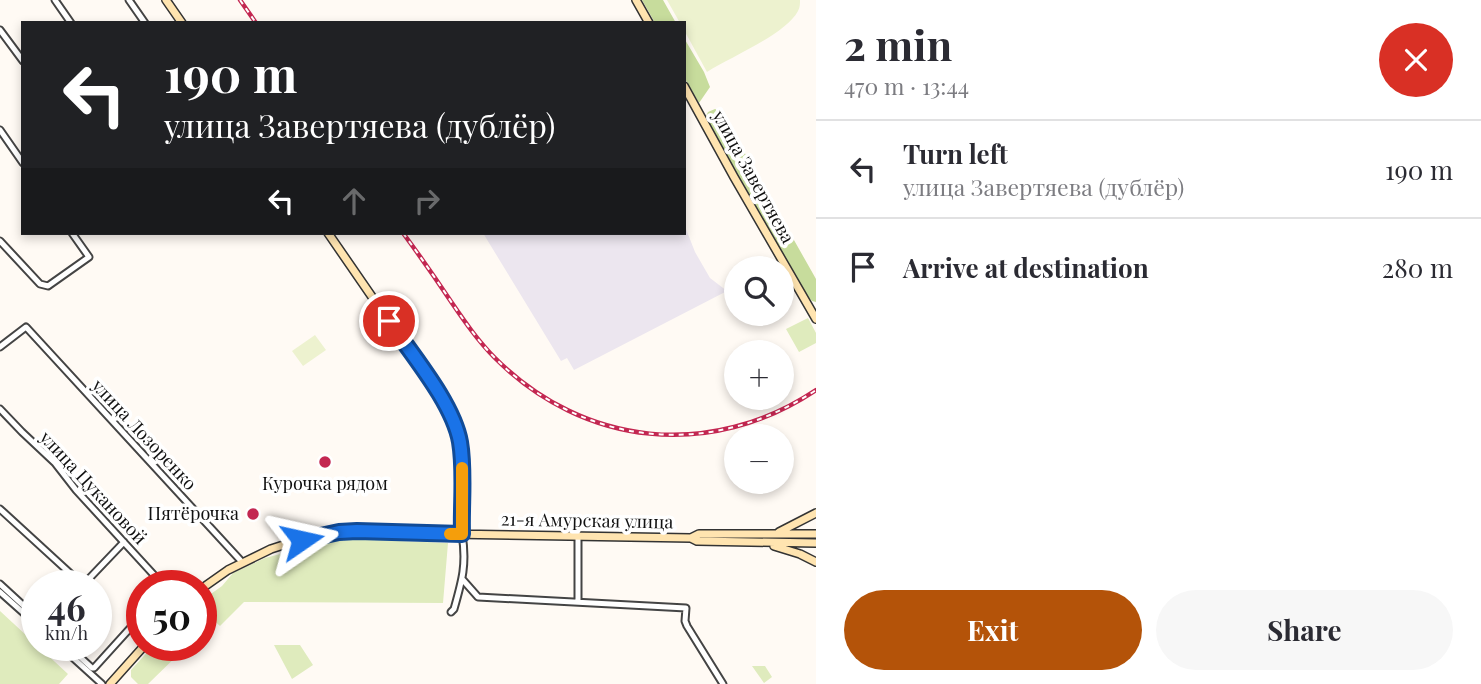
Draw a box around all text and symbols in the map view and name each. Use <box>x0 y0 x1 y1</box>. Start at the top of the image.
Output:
text: 2 min <box>844 16 952 72</box>
button: close <box>1379 23 1453 97</box>
text: 190 m <box>164 40 297 105</box>
icon: left <box>49 49 140 140</box>
text: 470 m · 13:44 <box>844 70 969 101</box>
text: улица Завертяева (дублёр) <box>164 103 555 146</box>
street label: улица Завертяева <box>707 105 800 247</box>
text: Turn left <box>903 136 1008 171</box>
icon: left <box>844 150 882 188</box>
text: 190 m <box>1385 152 1453 187</box>
text: улица Завертяева (дублёр) <box>903 171 1184 202</box>
icon: left <box>262 182 300 220</box>
icon: ahead <box>335 182 373 220</box>
icon: right <box>408 182 446 220</box>
icon: arrive <box>844 248 882 286</box>
text: Arrive at destination <box>903 250 1149 285</box>
text: 280 m <box>1382 250 1453 285</box>
map controls <box>724 256 794 494</box>
button: search <box>724 256 794 326</box>
pin <box>359 291 419 351</box>
icon: arrive <box>370 302 408 340</box>
button: + <box>724 340 794 410</box>
street label: улица Лозоренко <box>86 373 203 495</box>
button: − <box>724 424 794 494</box>
street label: улица Цукановой <box>34 425 153 549</box>
marker: Курочка рядом <box>317 454 333 470</box>
place label: Курочка рядом <box>262 471 388 495</box>
place label: Пятёрочка <box>148 501 239 525</box>
position arrow <box>265 503 339 577</box>
marker: Пятёрочка <box>245 506 261 522</box>
street label: 21-я Амурская улица <box>501 506 674 534</box>
speed limit sign: 50 <box>126 570 217 661</box>
text: 46 <box>47 583 86 630</box>
button: Exit <box>844 590 1142 670</box>
button: Share <box>1156 590 1453 670</box>
text: km/h <box>45 621 88 645</box>

